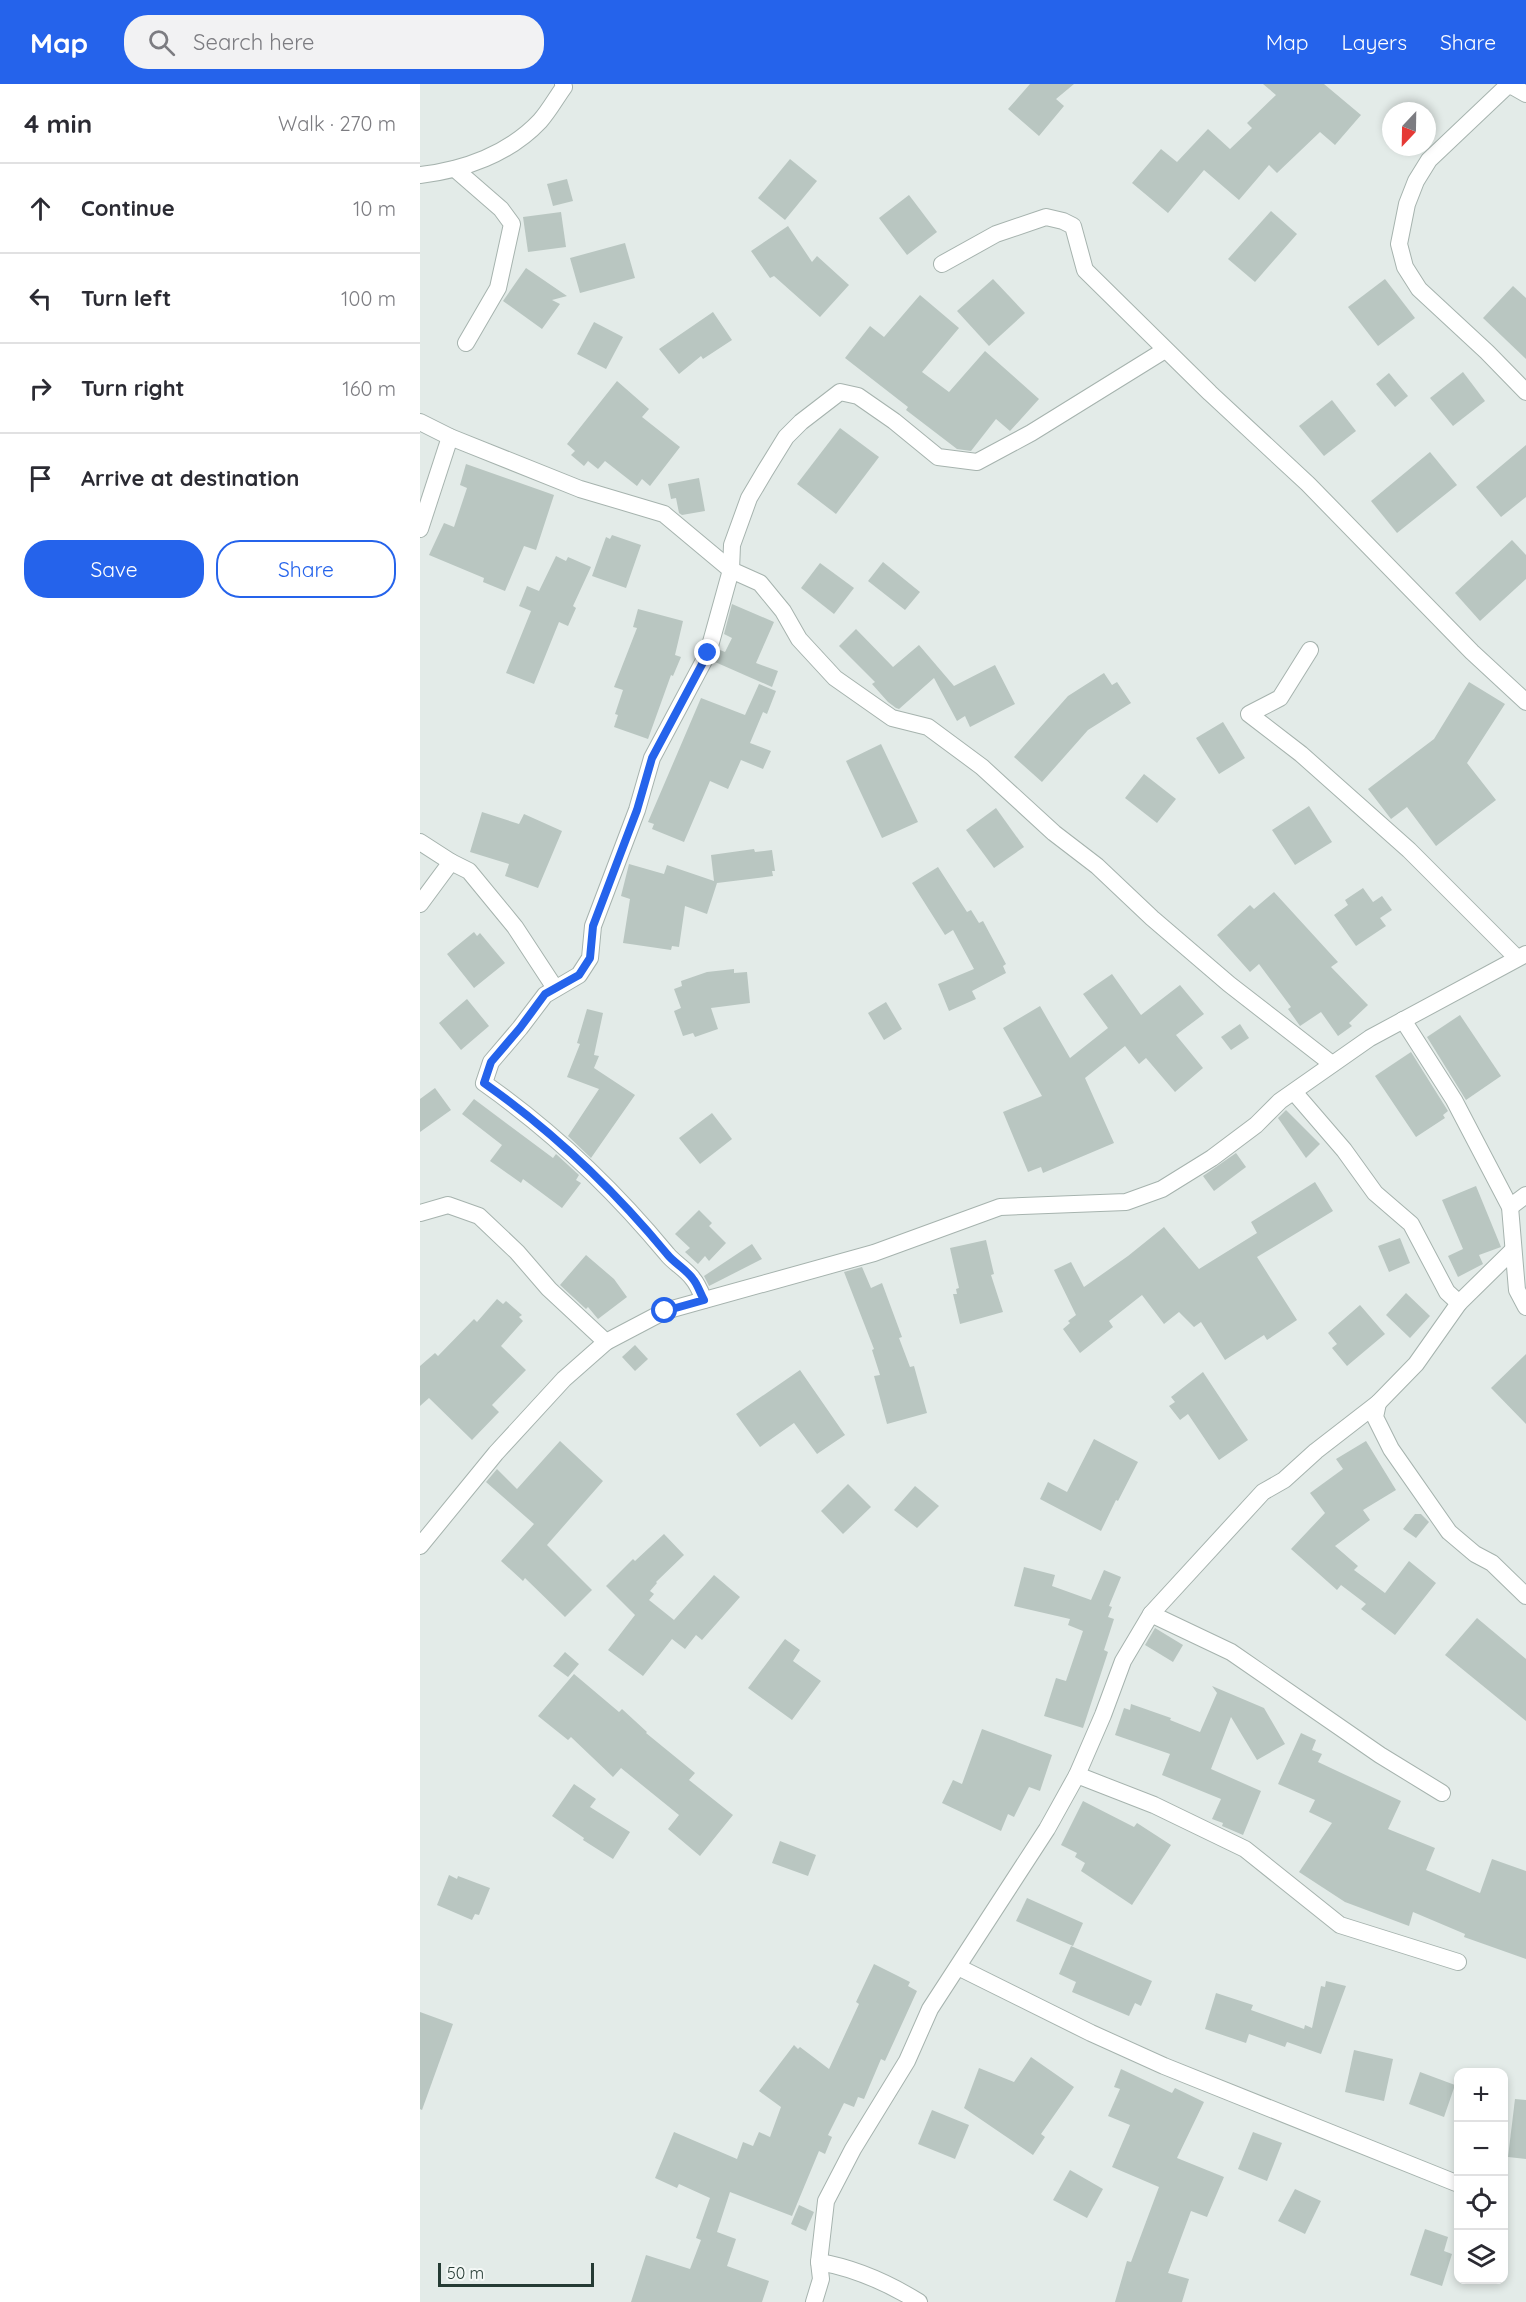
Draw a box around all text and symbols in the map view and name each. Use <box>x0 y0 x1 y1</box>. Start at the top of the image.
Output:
search box <box>124 15 544 69</box>
text: Map <box>30 25 88 60</box>
icon: search <box>145 26 178 59</box>
text: Search here <box>193 28 315 56</box>
text: Map <box>1266 29 1309 55</box>
text: Layers <box>1342 29 1407 55</box>
text: Share <box>1440 29 1496 55</box>
north arrow <box>1382 102 1436 156</box>
text: 4 min <box>24 107 92 140</box>
text: Walk · 270 m <box>278 111 396 136</box>
icon: ahead <box>24 192 57 225</box>
text: Continue <box>81 194 175 222</box>
text: 10 m <box>353 196 396 221</box>
icon: left <box>24 282 57 315</box>
text: Turn left <box>81 284 171 312</box>
text: 100 m <box>341 286 396 311</box>
icon: right <box>24 372 57 405</box>
text: Turn right <box>81 374 185 402</box>
text: 160 m <box>342 376 396 401</box>
icon: arrive <box>24 462 57 495</box>
text: Arrive at destination <box>81 464 299 492</box>
button: Save <box>24 540 204 598</box>
button: Share <box>216 540 396 598</box>
route end <box>694 639 720 665</box>
route start <box>651 1297 677 1323</box>
map controls <box>1454 2068 1508 2284</box>
button: + <box>1454 2068 1508 2122</box>
button: − <box>1454 2122 1508 2176</box>
button: locate <box>1454 2176 1508 2230</box>
button: layers <box>1454 2230 1508 2284</box>
scale bar <box>438 2260 594 2288</box>
text: 50 m <box>447 2263 484 2283</box>

